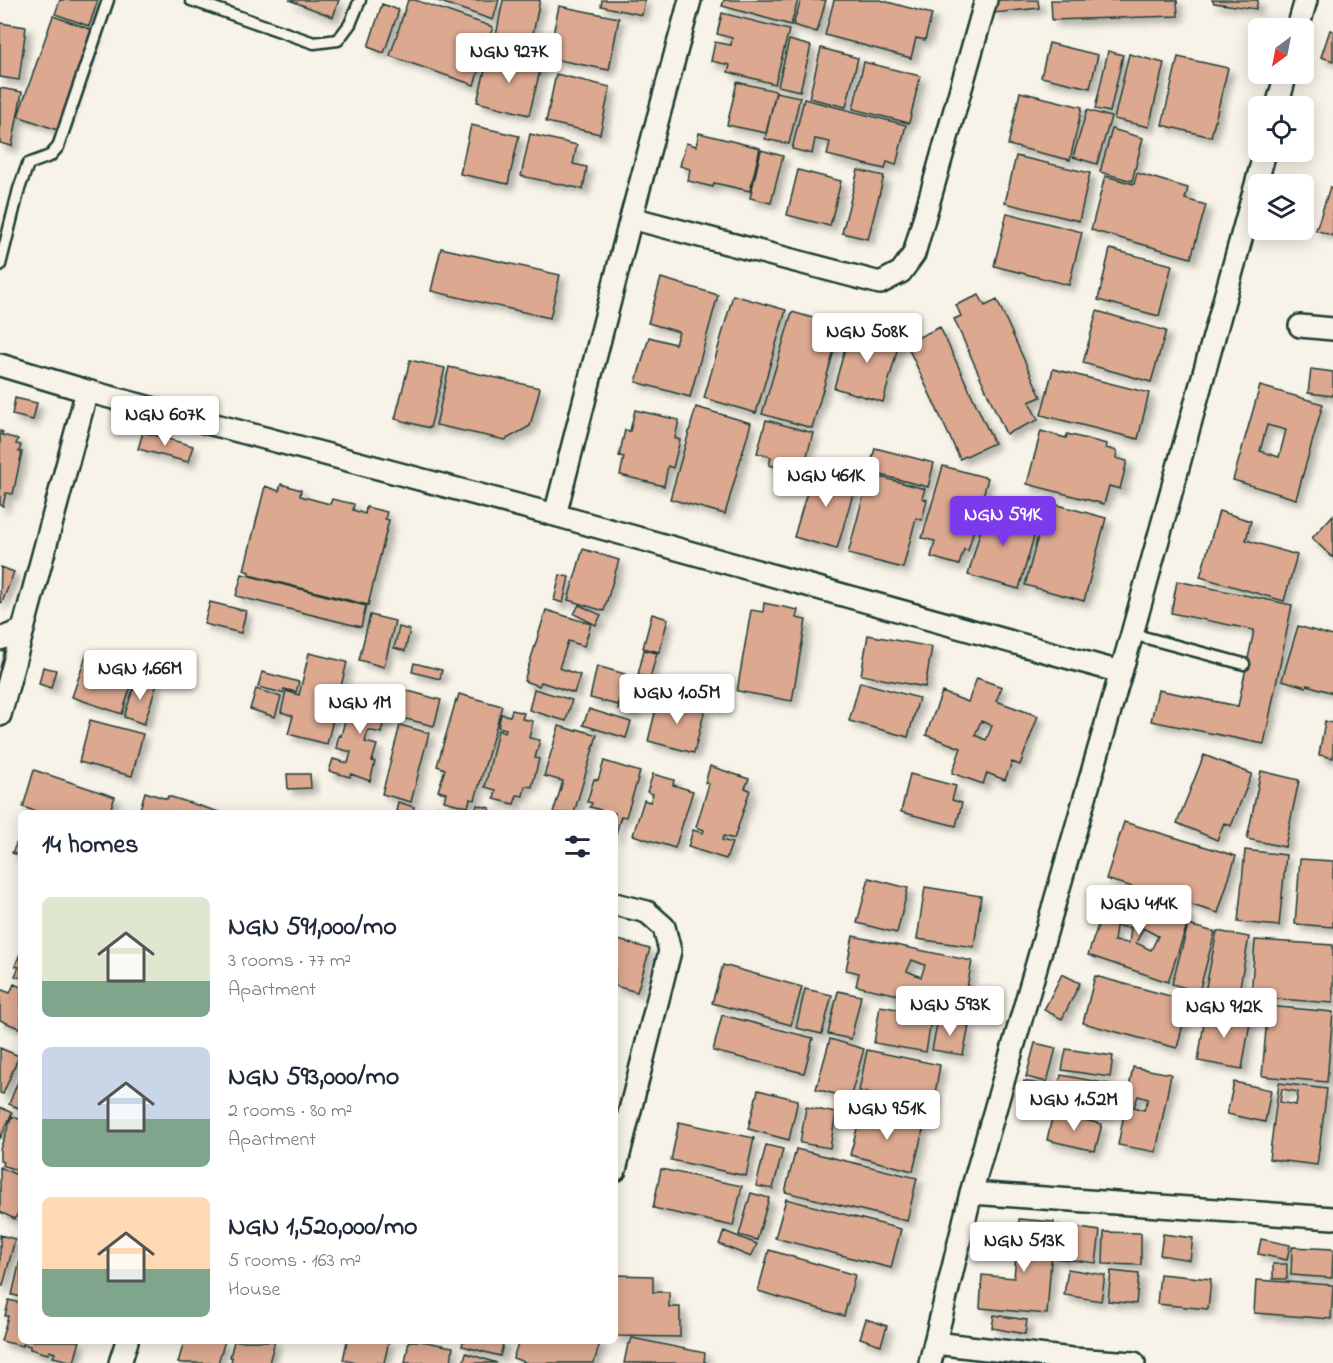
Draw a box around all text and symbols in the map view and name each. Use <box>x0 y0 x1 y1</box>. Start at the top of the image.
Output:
north arrow <box>1248 18 1314 84</box>
map controls <box>1248 18 1314 240</box>
pin: NGN 927K <box>447 33 571 84</box>
text: NGN 927K <box>470 38 548 67</box>
button: locate <box>1248 96 1314 162</box>
button: layers <box>1248 174 1314 240</box>
pin: NGN 508K <box>805 313 929 364</box>
text: NGN 508K <box>826 318 908 347</box>
pin: NGN 607K <box>103 396 227 447</box>
text: NGN 607K <box>125 401 205 430</box>
pin: NGN 461K <box>764 457 888 508</box>
text: NGN 461K <box>787 462 865 491</box>
pin: NGN 591K <box>941 496 1065 547</box>
text: NGN 591K <box>964 501 1042 530</box>
pin: NGN 1.66M <box>71 650 209 701</box>
text: NGN 1.66M <box>98 655 182 684</box>
pin: NGN 1.05M <box>608 674 746 725</box>
text: NGN 1.05M <box>633 679 721 708</box>
pin: NGN 1M <box>311 684 409 735</box>
text: NGN 1M <box>328 689 392 718</box>
text: 14 homes <box>42 827 138 865</box>
icon: filters <box>561 830 594 863</box>
pin: NGN 414K <box>1077 885 1201 936</box>
text: NGN 414K <box>1100 890 1178 919</box>
text: NGN 591,000/mo <box>228 909 397 947</box>
icon: home <box>90 921 162 993</box>
text: 3 rooms · 77 m² <box>228 947 351 976</box>
text: Apartment <box>228 976 316 1005</box>
pin: NGN 593K <box>888 986 1012 1037</box>
pin: NGN 912K <box>1162 988 1286 1039</box>
text: NGN 593K <box>910 991 990 1020</box>
text: NGN 912K <box>1186 993 1262 1022</box>
text: NGN 593,000/mo <box>228 1059 399 1097</box>
icon: home <box>90 1071 162 1143</box>
pin: NGN 1.52M <box>1005 1081 1143 1132</box>
text: NGN 1.52M <box>1030 1086 1118 1115</box>
pin: NGN 951K <box>825 1090 949 1141</box>
text: NGN 951K <box>848 1095 926 1124</box>
text: 2 rooms · 80 m² <box>228 1097 353 1126</box>
text: Apartment <box>228 1126 316 1155</box>
text: NGN 1,520,000/mo <box>228 1209 418 1247</box>
icon: home <box>90 1221 162 1293</box>
pin: NGN 513K <box>962 1222 1086 1273</box>
text: NGN 513K <box>984 1227 1064 1256</box>
text: 5 rooms · 163 m² <box>228 1247 361 1276</box>
text: House <box>228 1276 281 1305</box>

